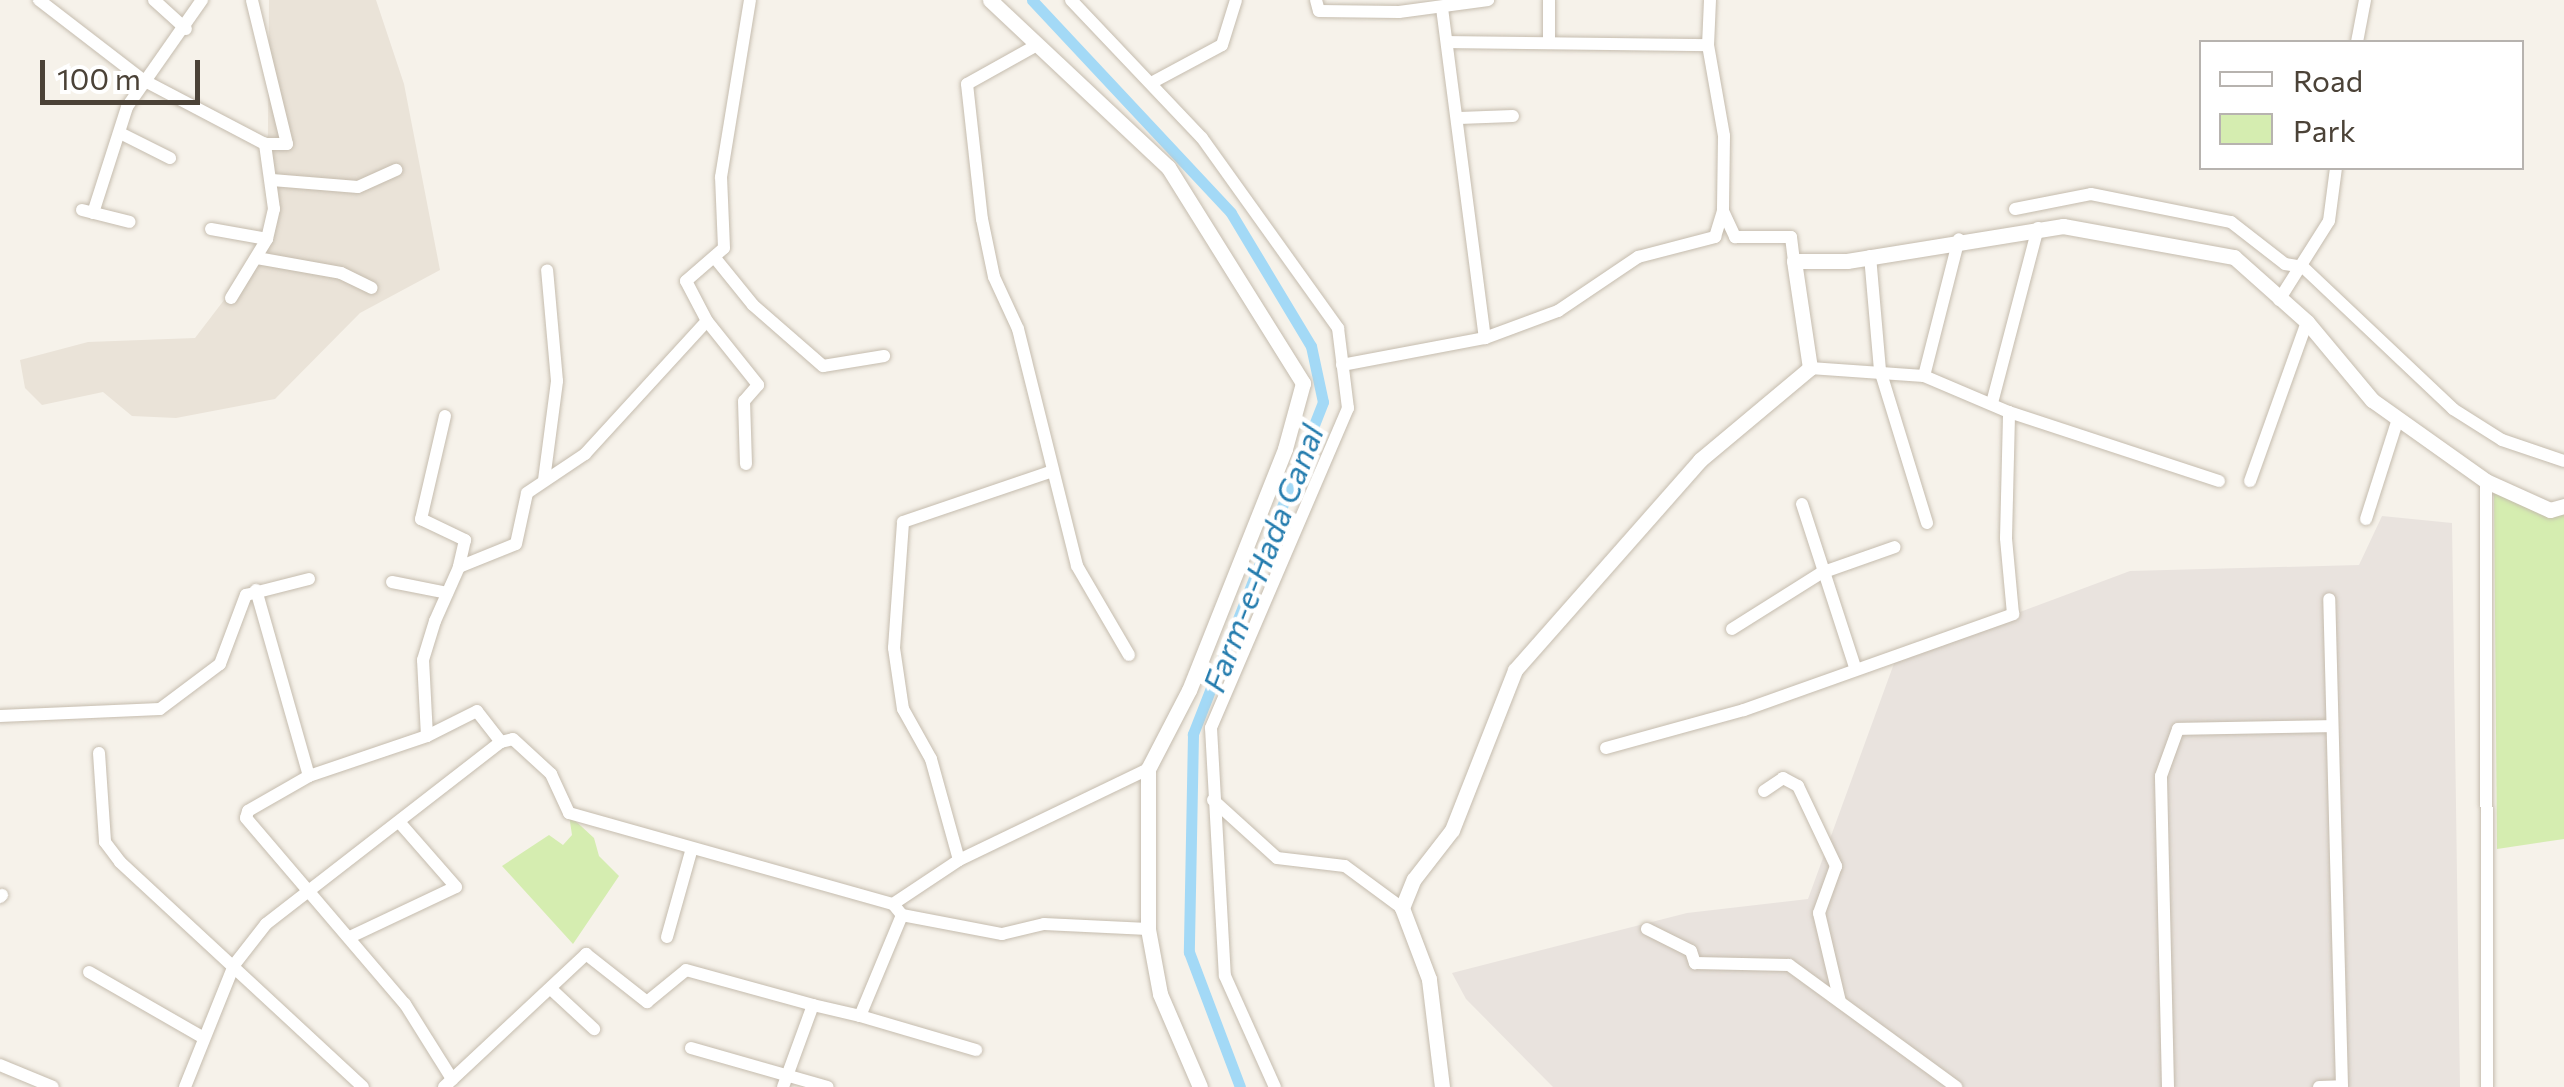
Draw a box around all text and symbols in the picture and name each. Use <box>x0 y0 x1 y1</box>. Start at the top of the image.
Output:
scale bar <box>45 40 205 102</box>
legend <box>2199 40 2524 170</box>
text: 100 m <box>57 59 141 96</box>
text: Road <box>2293 61 2363 98</box>
text: Park <box>2293 111 2356 148</box>
water label: Farm-e-Hada Canal <box>1193 419 1331 697</box>

